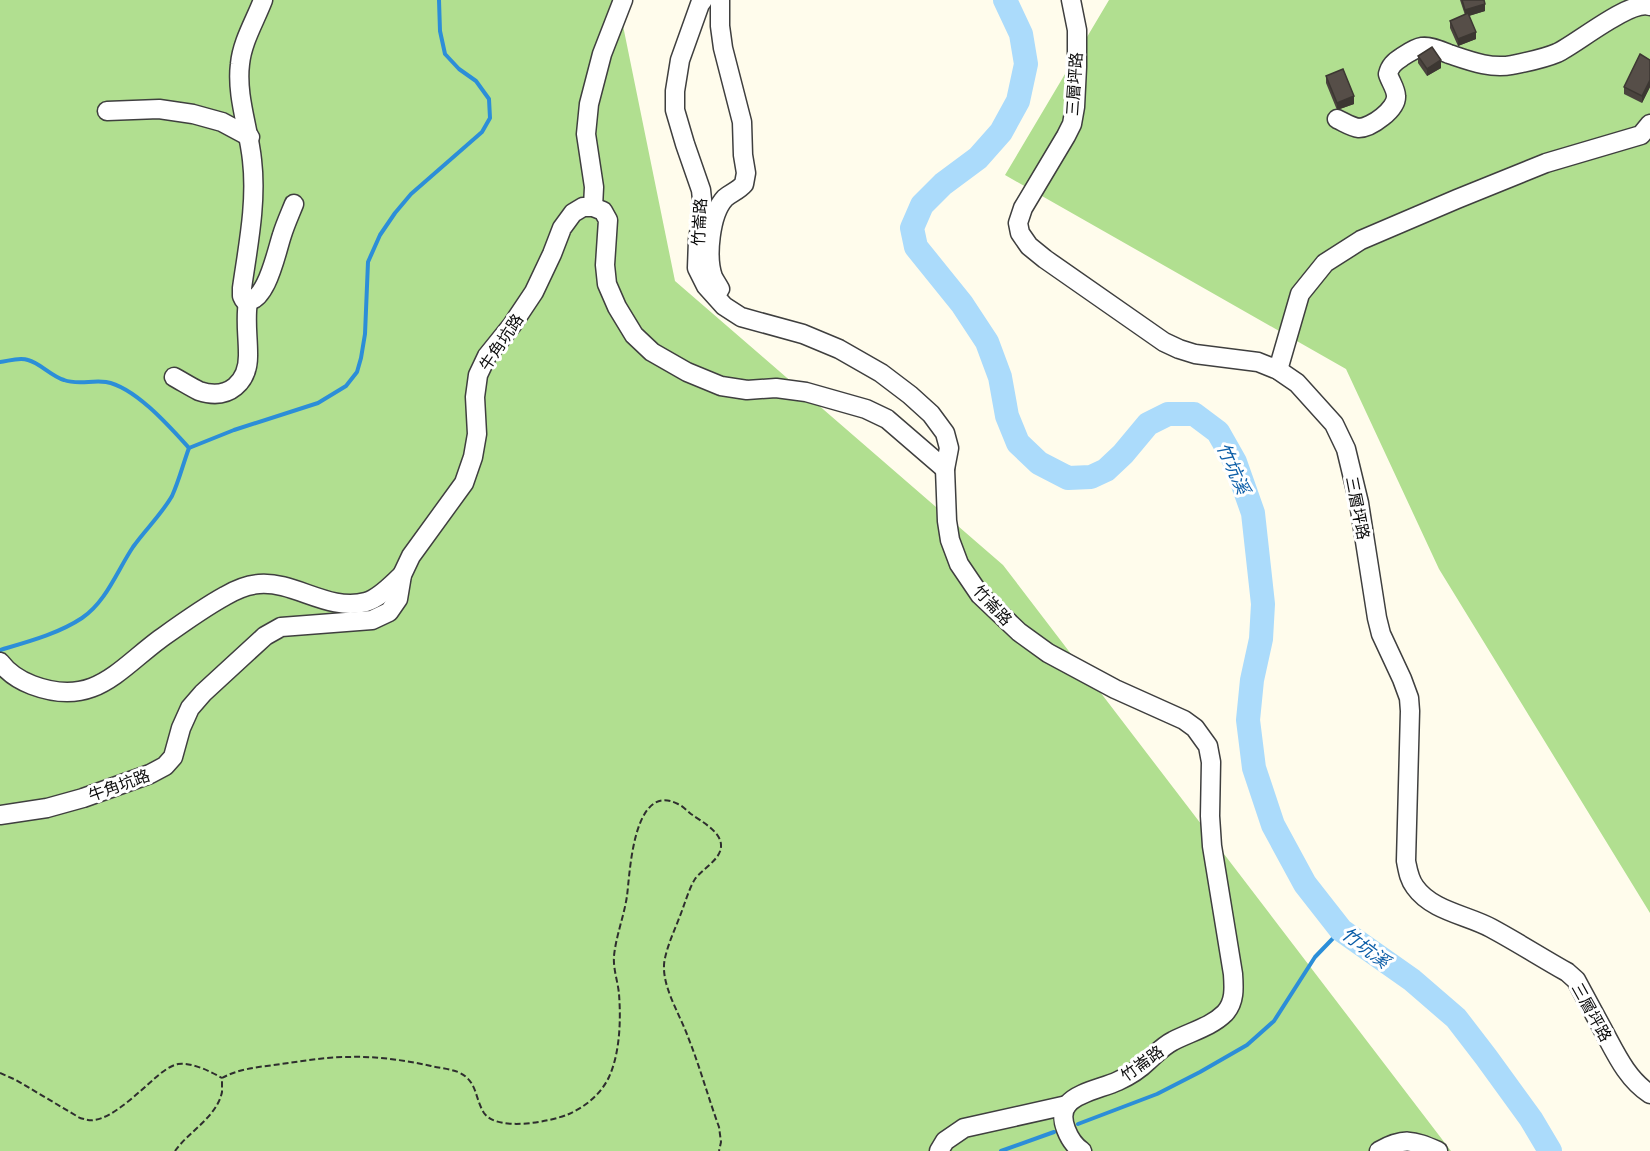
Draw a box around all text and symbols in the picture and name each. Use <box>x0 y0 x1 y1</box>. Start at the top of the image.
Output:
street label: 三層坪路 <box>1061 51 1087 117</box>
street label: 竹崙路 <box>687 197 711 247</box>
street label: 牛角坑路 <box>474 309 528 375</box>
water label: 竹坑溪 <box>1212 438 1257 500</box>
street label: 三層坪路 <box>1341 474 1375 542</box>
street label: 竹崙路 <box>969 580 1017 630</box>
street label: 牛角坑路 <box>85 764 153 806</box>
water label: 竹坑溪 <box>1337 921 1397 975</box>
street label: 三層坪路 <box>1567 979 1617 1045</box>
street label: 竹崙路 <box>1116 1040 1168 1086</box>

